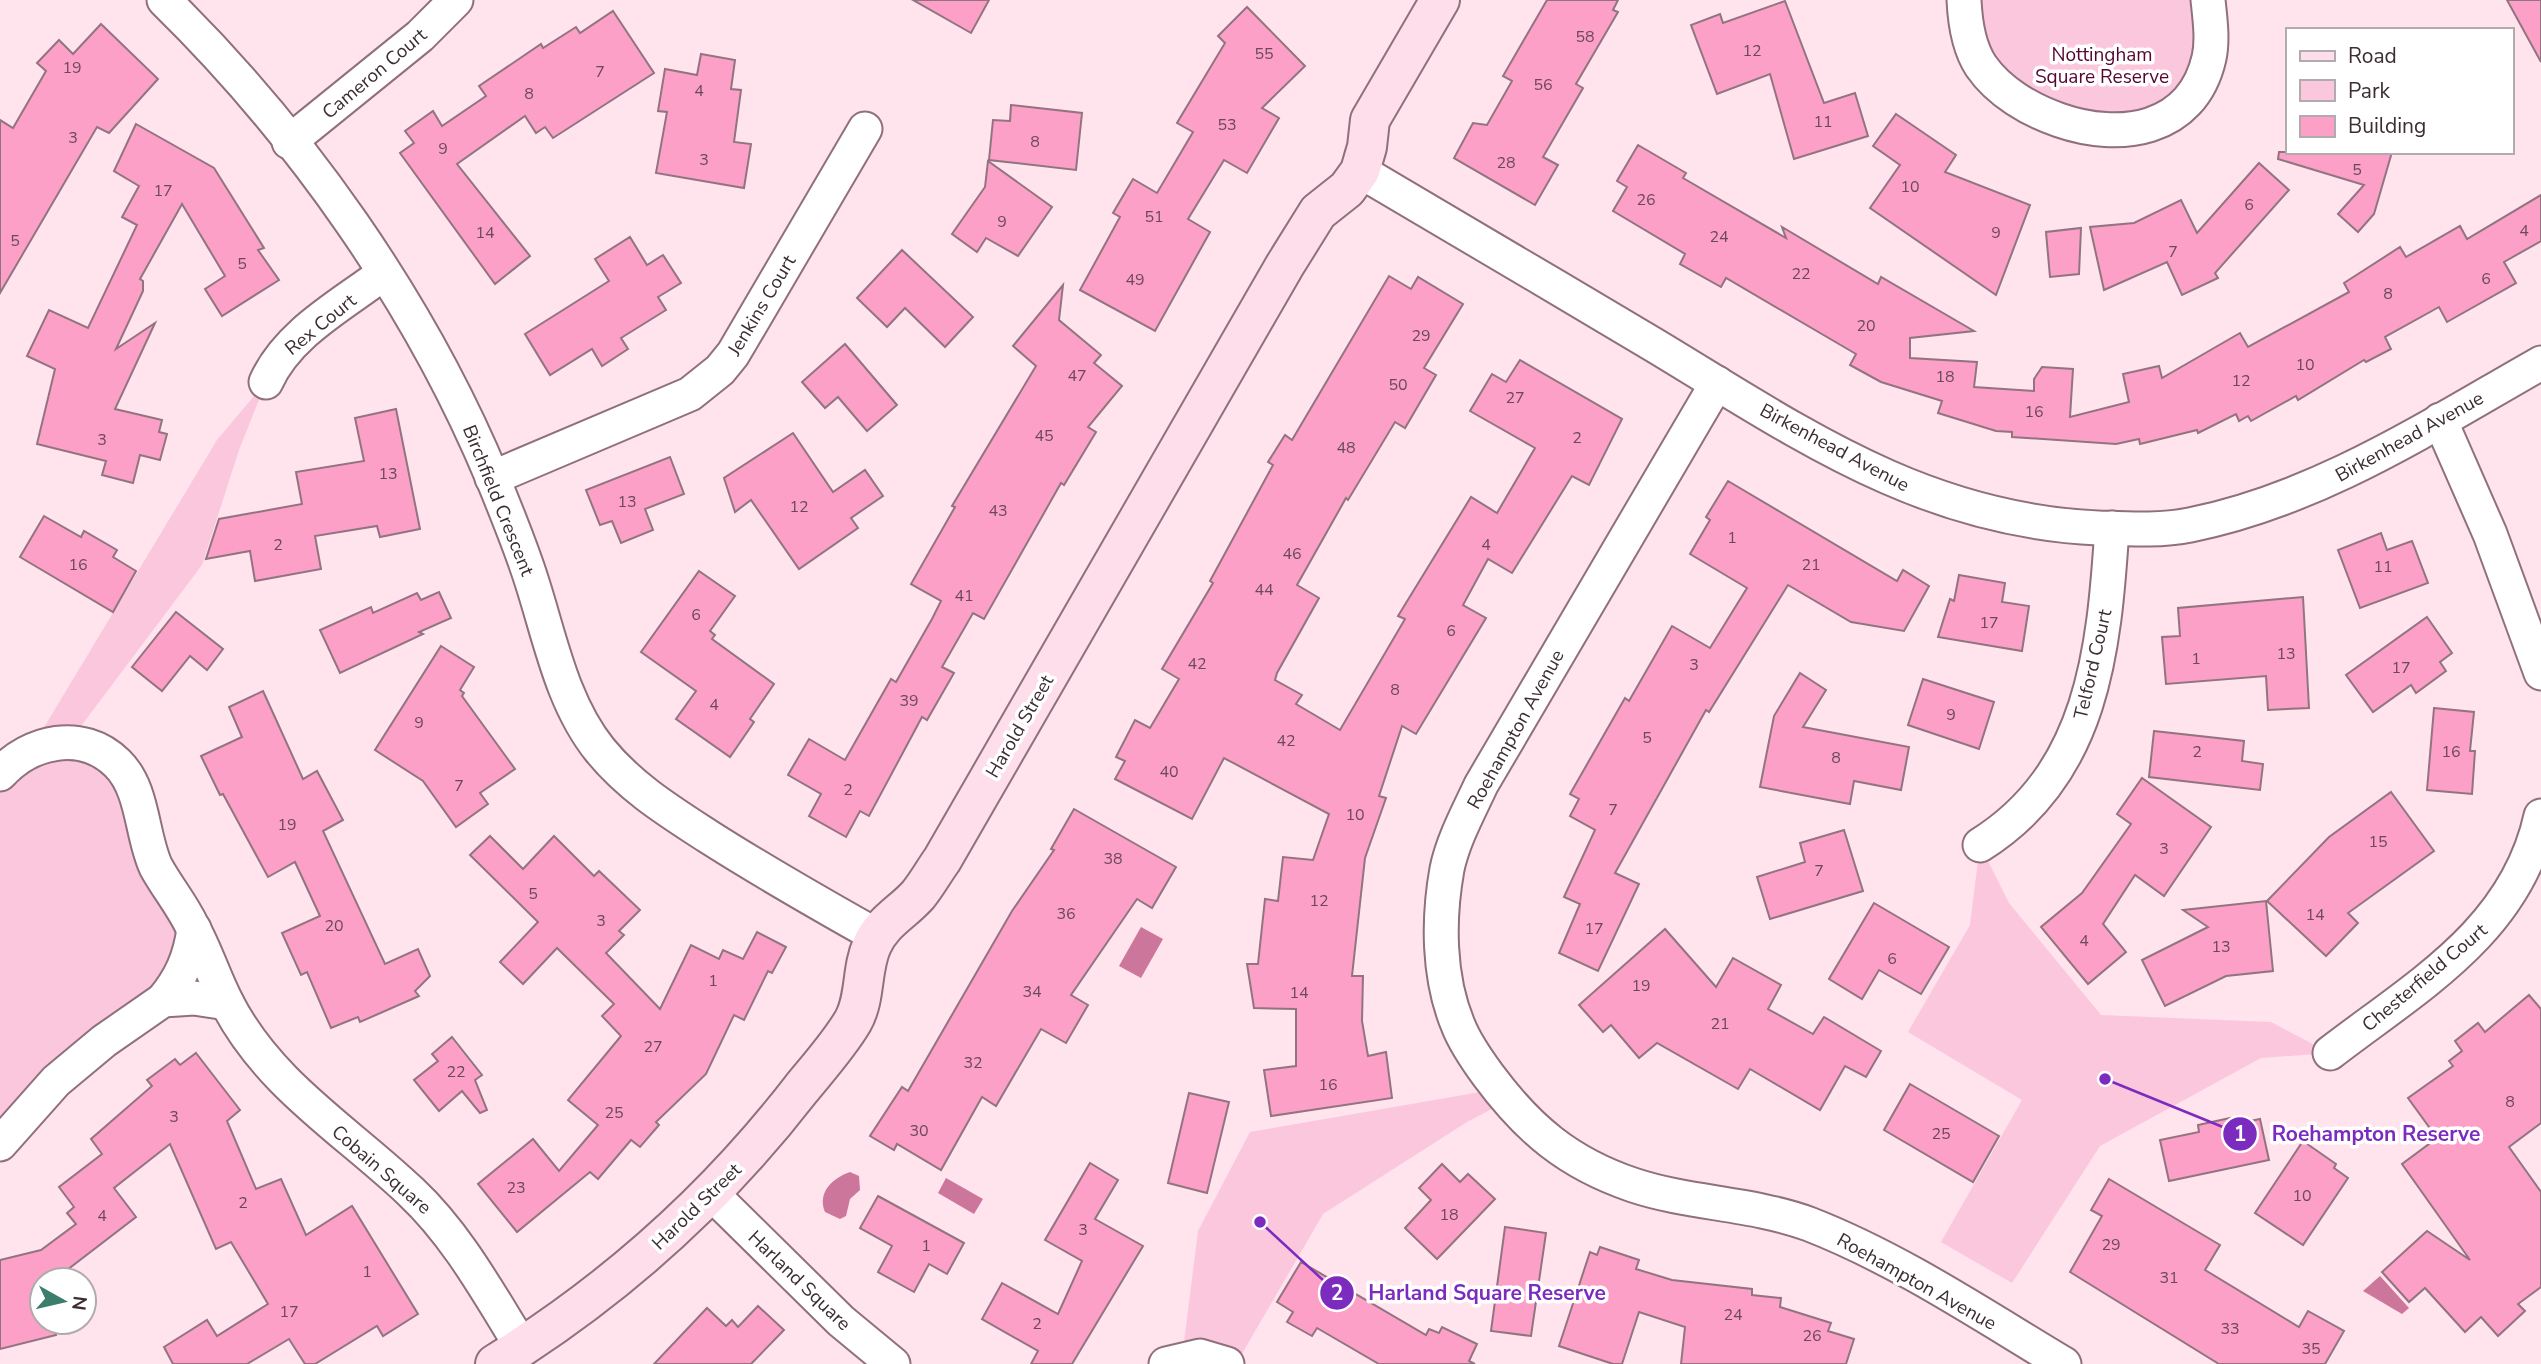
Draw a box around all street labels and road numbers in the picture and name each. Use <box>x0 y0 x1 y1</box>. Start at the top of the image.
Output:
street label: Cameron Court <box>317 22 433 125</box>
street label: Jenkins Court <box>721 250 802 362</box>
street label: Rex Court <box>280 288 362 362</box>
street label: Birkenhead Avenue <box>2331 385 2488 488</box>
street label: Birkenhead Avenue <box>1755 397 1914 498</box>
street label: Birchfield Crescent <box>456 421 540 580</box>
street label: Telford Court <box>2068 606 2118 722</box>
street label: Roehampton Avenue <box>1461 645 1571 814</box>
street label: Harold Street <box>980 670 1060 783</box>
street label: Chesterfield Court <box>2356 917 2493 1038</box>
street label: Cobain Square <box>326 1119 437 1220</box>
street label: Harold Street <box>646 1157 747 1256</box>
street label: Harland Square <box>742 1225 857 1337</box>
street label: Roehampton Avenue <box>1832 1227 2001 1337</box>

